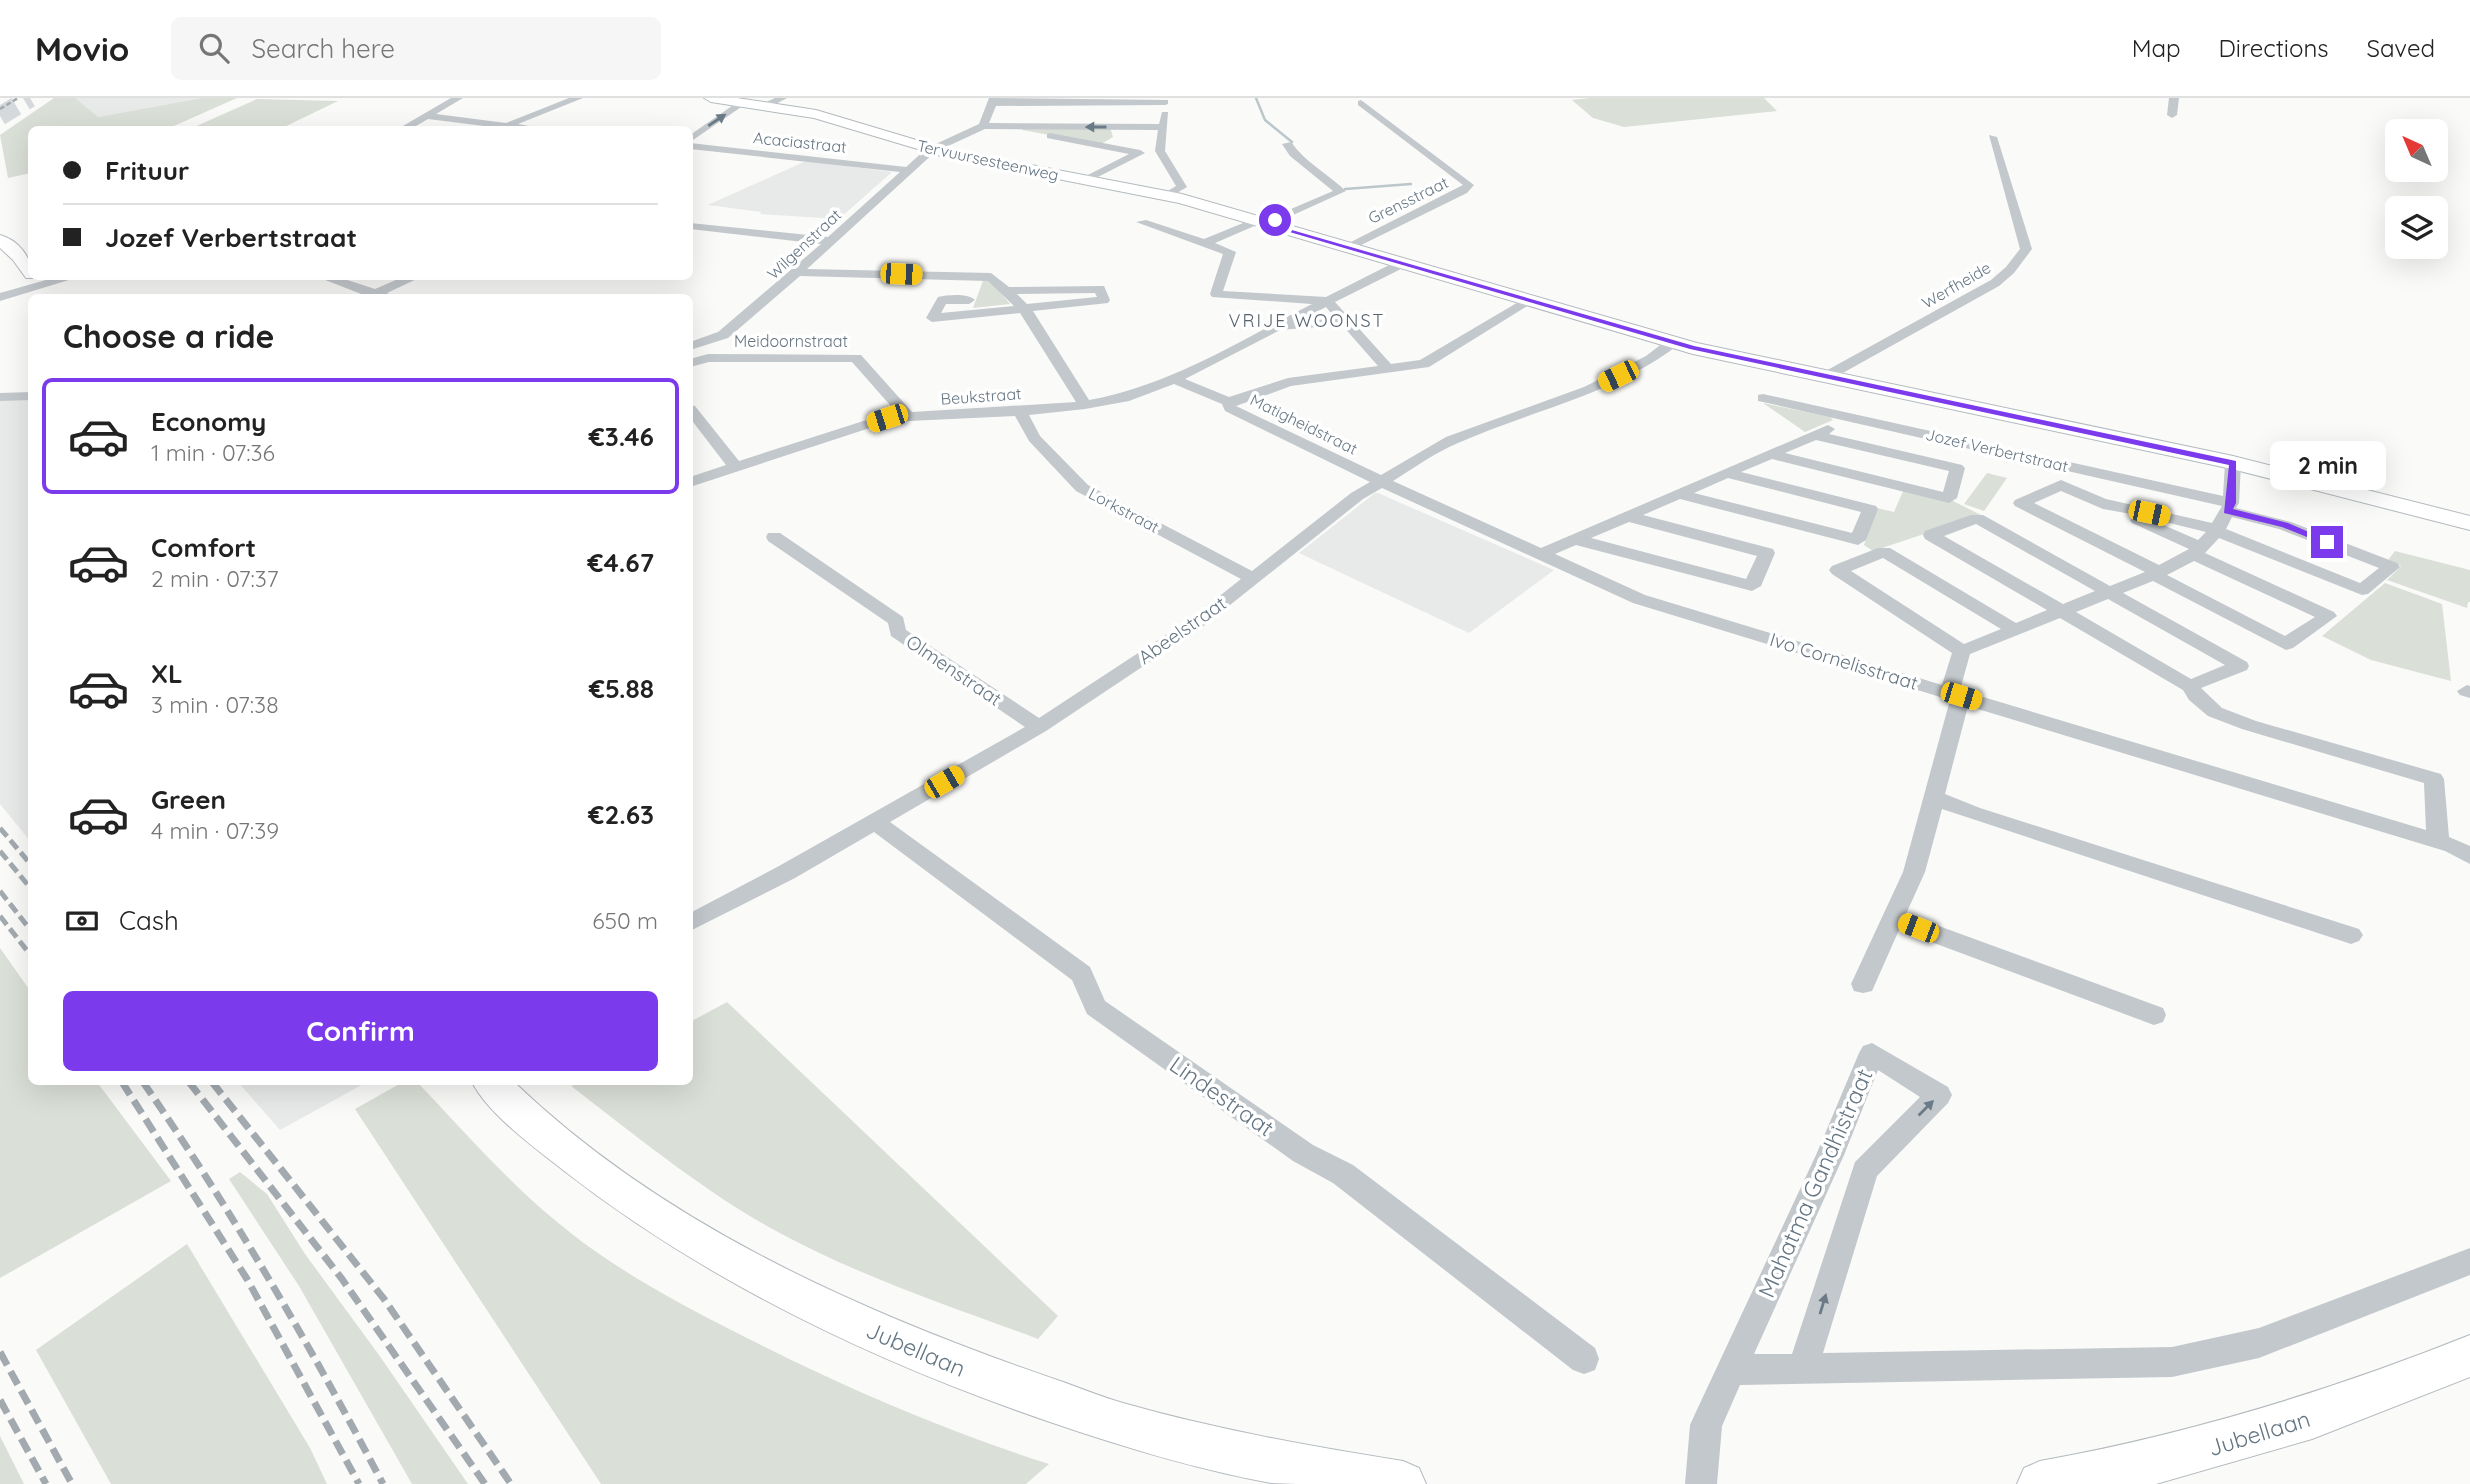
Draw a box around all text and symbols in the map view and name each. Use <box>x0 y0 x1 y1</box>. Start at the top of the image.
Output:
search box <box>171 17 661 80</box>
text: Movio <box>35 28 129 69</box>
icon: search <box>195 29 233 67</box>
text: Search here <box>251 32 395 65</box>
text: Map <box>2132 33 2181 63</box>
text: Directions <box>2219 33 2329 63</box>
text: Saved <box>2367 33 2435 63</box>
one-way arrow <box>708 114 727 127</box>
north arrow <box>2385 119 2448 182</box>
map controls <box>2385 119 2448 259</box>
one-way arrow <box>1085 121 1107 133</box>
street label: Acaciastraat <box>752 127 848 157</box>
street label: Tervuursesteenweg <box>915 135 1061 185</box>
text: Frituur <box>105 154 189 187</box>
street label: Grensstraat <box>1365 172 1451 228</box>
button: layers <box>2385 196 2448 259</box>
route start <box>1259 204 1291 236</box>
street label: Wilgenstraat <box>763 205 845 283</box>
text: Jozef Verbertstraat <box>105 221 357 254</box>
street label: Werfheide <box>1918 257 1994 313</box>
car <box>880 263 923 285</box>
district label: VRIJE WOONST <box>1229 309 1385 332</box>
text: Choose a ride <box>63 316 275 356</box>
street label: Meidoornstraat <box>734 331 848 351</box>
car <box>1595 357 1642 395</box>
street label: Beukstraat <box>940 383 1022 409</box>
street label: Matigheidstraat <box>1247 389 1361 459</box>
car <box>864 402 911 434</box>
icon: car <box>67 405 130 468</box>
text: Economy <box>151 405 266 438</box>
text: €3.46 <box>588 420 654 453</box>
street label: Jozef Verbertstraat <box>1924 424 2070 476</box>
text: 1 min · 07:36 <box>151 438 275 467</box>
callout: 2 min <box>2269 440 2385 490</box>
text: 2 min <box>2298 451 2358 480</box>
street label: Lorkstraat <box>1085 483 1163 537</box>
car <box>2127 498 2172 528</box>
route end <box>2311 526 2343 558</box>
icon: car <box>67 531 130 594</box>
text: Comfort <box>151 531 256 564</box>
text: €4.67 <box>587 546 654 579</box>
text: 2 min · 07:37 <box>151 564 279 593</box>
street label: Abeelstraat <box>1133 591 1231 669</box>
street label: Ivo Cornelisstraat <box>1767 627 1921 695</box>
street label: Olmenstraat <box>902 629 1006 711</box>
icon: car <box>67 657 130 720</box>
text: XL <box>151 657 183 690</box>
text: €5.88 <box>589 672 654 705</box>
car <box>1938 680 1985 712</box>
text: 3 min · 07:38 <box>151 690 279 719</box>
car <box>921 762 968 802</box>
icon: car <box>67 783 130 846</box>
text: Green <box>151 783 226 816</box>
text: €2.63 <box>588 798 654 831</box>
text: 4 min · 07:39 <box>151 816 279 845</box>
icon: cash <box>63 902 101 940</box>
text: Cash <box>119 904 179 937</box>
text: 650 m <box>592 906 658 935</box>
car <box>1895 911 1942 945</box>
button: Confirm <box>63 991 658 1071</box>
street label: Lindestraat <box>1164 1050 1280 1143</box>
street label: Mahatma Gandhistraat <box>1751 1064 1879 1302</box>
one-way arrow <box>1917 1100 1933 1117</box>
one-way arrow <box>1818 1294 1829 1315</box>
street label: Jubellaan <box>862 1315 970 1383</box>
street label: Jubellaan <box>2204 1404 2314 1462</box>

